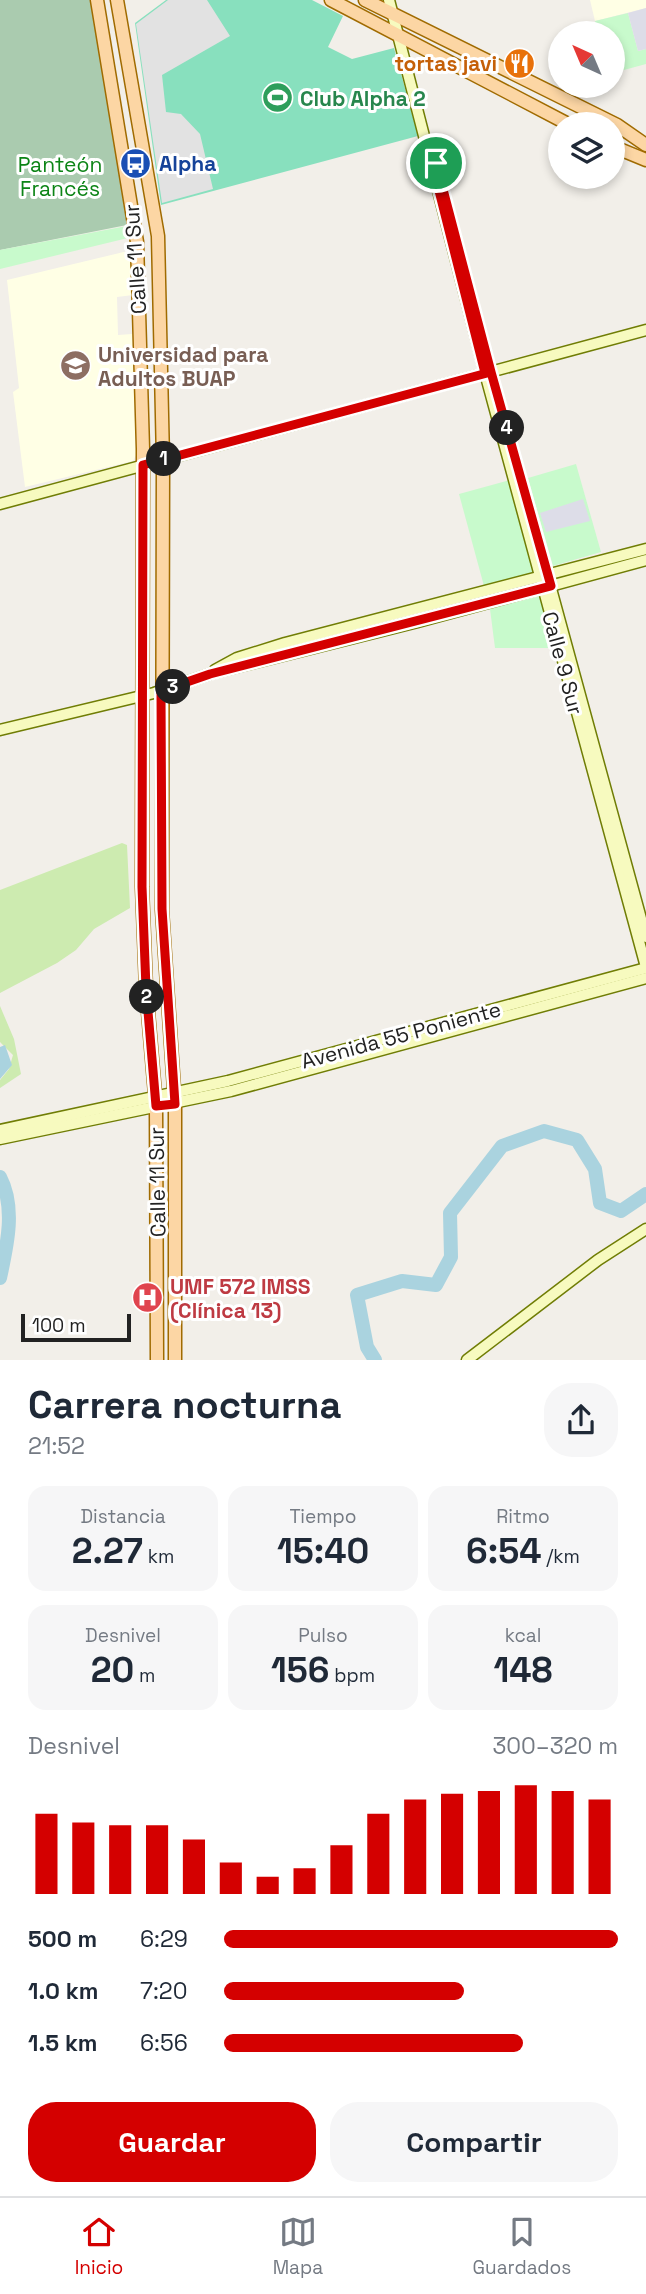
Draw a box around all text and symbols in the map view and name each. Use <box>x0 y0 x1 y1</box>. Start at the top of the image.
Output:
north arrow <box>548 21 625 98</box>
map controls <box>548 21 625 189</box>
restaurant icon: tortas javi <box>503 46 537 80</box>
place label: tortas javi <box>394 50 497 77</box>
sports icon: Club Alpha 2 <box>260 81 294 115</box>
place label: Club Alpha 2 <box>300 85 426 112</box>
button: layers <box>548 112 625 189</box>
pin <box>406 133 466 193</box>
icon: arrive <box>417 144 455 182</box>
bus stop icon: Alpha <box>119 146 153 180</box>
place label: Alpha <box>159 150 216 177</box>
park label: Panteón Francés <box>18 151 102 202</box>
street label: Calle 11 Sur <box>118 203 152 315</box>
place label: Universidad para Adultos BUAP <box>98 341 268 392</box>
school or university icon: Universidad para Adultos BUAP <box>58 349 92 383</box>
pin: 4 <box>490 410 524 446</box>
text: 4 <box>500 415 513 440</box>
pin: 1 <box>146 442 182 476</box>
text: 1 <box>159 446 168 471</box>
street label: Calle 9 Sur <box>536 609 590 718</box>
pin: 3 <box>156 670 190 704</box>
text: 3 <box>167 674 178 699</box>
pin: 2 <box>130 979 164 1014</box>
text: 2 <box>141 984 152 1009</box>
street label: Avenida 55 Poniente <box>298 995 504 1075</box>
street label: Calle 11 Sur <box>143 1127 171 1237</box>
place label: UMF 572 IMSS (Clínica 13) <box>170 1273 311 1324</box>
hospital icon: UMF 572 IMSS (Clínica 13) <box>130 1281 164 1315</box>
scale bar <box>21 1310 131 1342</box>
text: 100 m <box>32 1313 86 1338</box>
text: Carrera nocturna <box>28 1381 341 1429</box>
button: share <box>544 1383 618 1457</box>
text: 21:52 <box>28 1431 85 1461</box>
text: Distancia <box>80 1504 166 1529</box>
text: Tiempo <box>289 1504 357 1529</box>
text: Ritmo <box>496 1504 550 1529</box>
text: 2.27 <box>72 1529 143 1573</box>
text: 15:40 <box>277 1529 369 1573</box>
text: 6:54 <box>466 1529 541 1573</box>
text: km <box>143 1544 174 1569</box>
text: /km <box>541 1544 580 1569</box>
text: Desnivel <box>85 1623 161 1648</box>
text: Pulso <box>298 1623 348 1648</box>
text: kcal <box>505 1623 541 1648</box>
text: 20 <box>91 1648 134 1692</box>
text: 156 <box>271 1648 329 1692</box>
text: 148 <box>493 1648 553 1692</box>
text: m <box>134 1663 155 1688</box>
text: bpm <box>329 1663 375 1688</box>
text: Desnivel <box>28 1731 120 1761</box>
text: 300–320 m <box>492 1731 618 1761</box>
text: 500 m <box>28 1924 97 1954</box>
text: 6:29 <box>140 1924 188 1954</box>
text: 1.0 km <box>28 1976 98 2006</box>
text: 7:20 <box>140 1976 187 2006</box>
text: 1.5 km <box>28 2028 98 2058</box>
text: 6:56 <box>140 2028 188 2058</box>
button: Guardar <box>28 2102 316 2182</box>
button: Compartir <box>330 2102 618 2182</box>
tab: Inicio <box>75 2213 123 2280</box>
tab: Mapa <box>273 2213 323 2280</box>
tab: Guardados <box>473 2213 571 2280</box>

